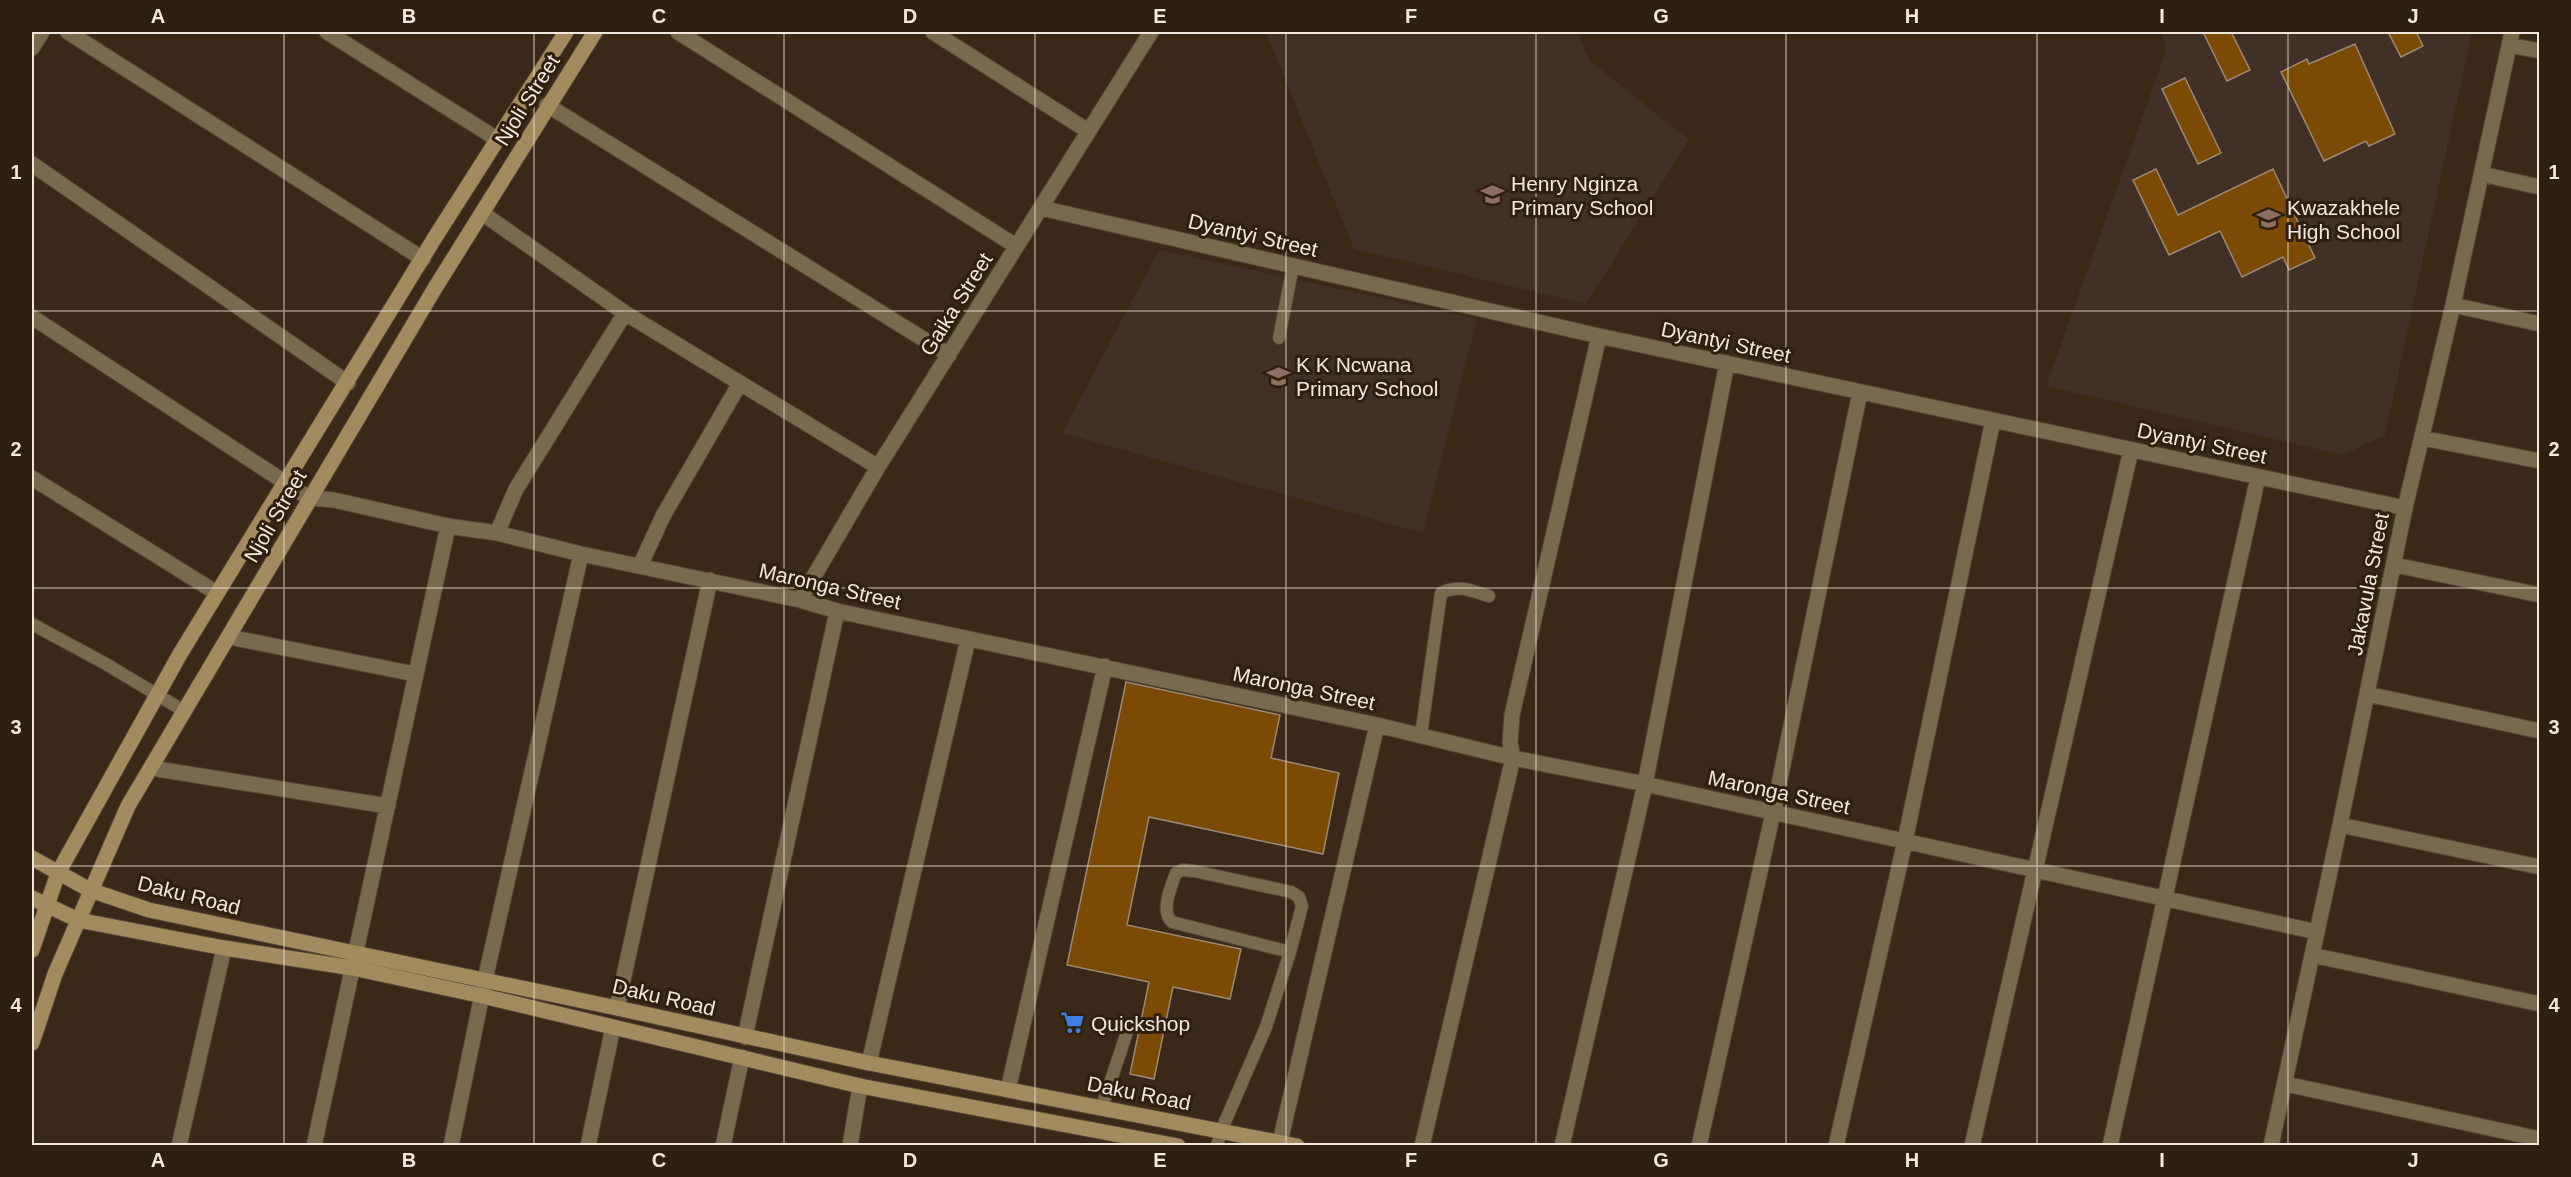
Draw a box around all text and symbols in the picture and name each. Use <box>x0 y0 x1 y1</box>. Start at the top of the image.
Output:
text: A <box>151 5 165 27</box>
text: B <box>402 5 416 27</box>
text: C <box>652 5 666 27</box>
text: D <box>903 5 917 27</box>
text: E <box>1153 5 1167 27</box>
text: F <box>1405 5 1417 27</box>
text: G <box>1653 5 1669 27</box>
text: H <box>1905 5 1919 27</box>
text: I <box>2159 5 2165 27</box>
text: J <box>2407 5 2419 27</box>
street label: Njoli Street <box>490 50 564 150</box>
text: 1 <box>10 161 22 183</box>
text: 1 <box>2548 161 2560 183</box>
place label: Henry Nginza Primary School <box>1511 172 1653 219</box>
school or university icon: Henry Nginza Primary School <box>1480 182 1506 208</box>
place label: Kwazakhele High School <box>2287 196 2400 243</box>
school or university icon: Kwazakhele High School <box>2256 206 2282 232</box>
street label: Dyantyi Street <box>1186 209 1320 261</box>
street label: Gaika Street <box>915 248 997 360</box>
street label: Dyantyi Street <box>1659 317 1793 367</box>
place label: K K Ncwana Primary School <box>1296 353 1438 400</box>
school or university icon: K K Ncwana Primary School <box>1265 363 1291 389</box>
street label: Dyantyi Street <box>2135 418 2269 468</box>
text: 2 <box>10 438 22 460</box>
text: 2 <box>2548 438 2560 460</box>
street label: Njoli Street <box>239 466 311 566</box>
street label: Jakavula Street <box>2343 511 2393 657</box>
street label: Maronga Street <box>757 559 903 614</box>
street label: Maronga Street <box>1231 662 1377 714</box>
text: 3 <box>10 716 22 738</box>
text: 3 <box>2548 716 2560 738</box>
street label: Maronga Street <box>1706 766 1852 818</box>
street label: Daku Road <box>135 871 243 919</box>
street label: Daku Road <box>610 974 718 1020</box>
text: 4 <box>10 994 22 1016</box>
text: 4 <box>2548 994 2560 1016</box>
supermarket icon: Quickshop <box>1060 1010 1086 1036</box>
place label: Quickshop <box>1091 1012 1190 1035</box>
street label: Daku Road <box>1085 1072 1193 1114</box>
text: A <box>151 1149 165 1171</box>
text: B <box>402 1149 416 1171</box>
text: C <box>652 1149 666 1171</box>
text: D <box>903 1149 917 1171</box>
text: E <box>1153 1149 1167 1171</box>
text: F <box>1405 1149 1417 1171</box>
text: G <box>1653 1149 1669 1171</box>
text: H <box>1905 1149 1919 1171</box>
text: I <box>2159 1149 2165 1171</box>
text: J <box>2407 1149 2419 1171</box>

